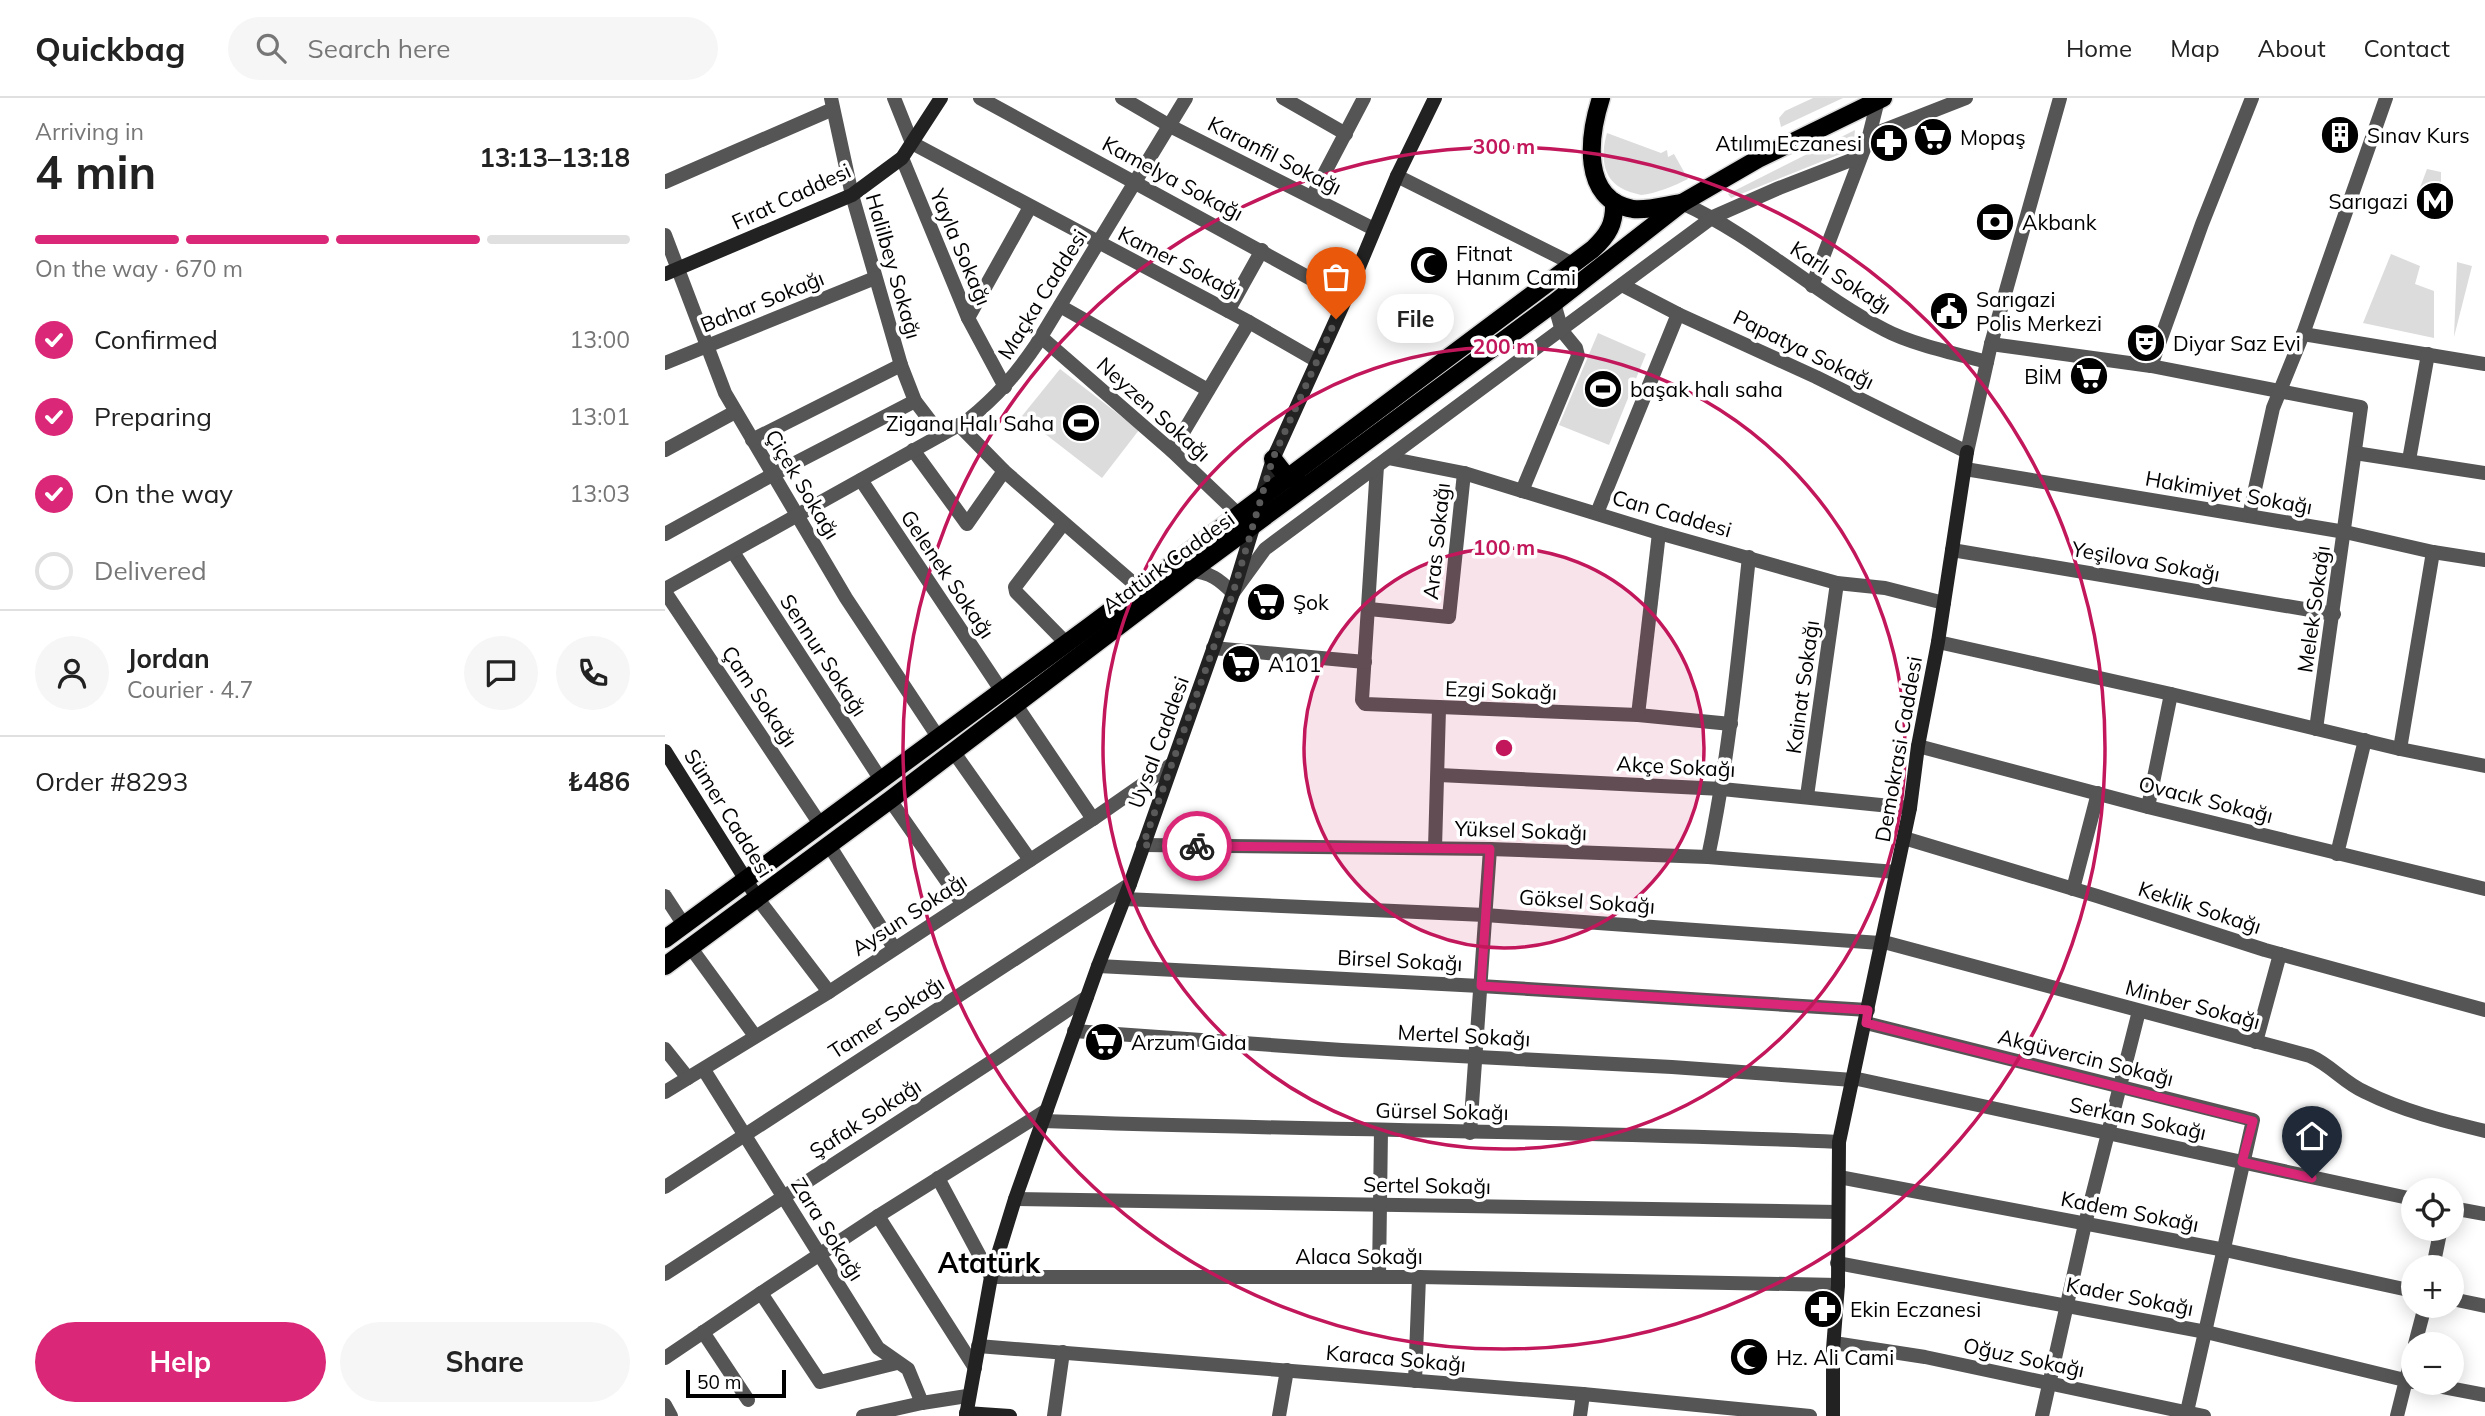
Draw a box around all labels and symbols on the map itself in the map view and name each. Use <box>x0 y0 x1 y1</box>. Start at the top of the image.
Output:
street label: Karanfil Sokağı <box>1204 110 1346 200</box>
building icon: Sınav Kurs <box>2319 114 2361 156</box>
supermarket icon: Mopaş <box>1912 116 1954 158</box>
pharmacy icon: Atılım Eczanesi <box>1868 122 1910 164</box>
place label: Sınav Kurs <box>2367 122 2470 148</box>
place label: Mopaş <box>1960 124 2026 150</box>
street label: Kamelya Sokağı <box>1098 130 1248 226</box>
place label: Atılım Eczanesi <box>1715 130 1862 156</box>
text: 300 m <box>1473 133 1535 159</box>
street label: Fırat Caddesi <box>727 157 855 235</box>
metro station icon: Sarıgazi <box>2414 180 2456 222</box>
street label: Yayla Sokağı <box>924 184 997 309</box>
place label: Sarıgazi <box>2329 188 2408 214</box>
street label: Halilbey Sokağı <box>861 190 927 342</box>
bank icon: Akbank <box>1974 201 2016 243</box>
place label: Akbank <box>2022 209 2097 235</box>
street label: Kamer Sokağı <box>1114 220 1246 304</box>
street label: Maçka Caddesi <box>992 224 1092 364</box>
street label: Karlı Sokağı <box>1786 235 1896 319</box>
place label: Fitnat Hanım Cami <box>1456 240 1576 290</box>
mosque icon: Fitnat Hanım Cami <box>1408 244 1450 286</box>
pin <box>1306 247 1366 319</box>
street label: Bahar Sokağı <box>696 264 828 338</box>
place label: Sarıgazi Polis Merkezi <box>1976 286 2102 336</box>
public building icon: Sarıgazi Polis Merkezi <box>1928 290 1970 332</box>
callout: File <box>1378 294 1455 344</box>
street label: Papatya Sokağı <box>1729 304 1879 394</box>
theatre icon: Diyar Saz Evi <box>2125 322 2167 364</box>
place label: Diyar Saz Evi <box>2173 330 2301 356</box>
text: 200 m <box>1473 333 1535 359</box>
street label: Neyzen Sokağı <box>1092 351 1216 467</box>
supermarket icon: BİM <box>2068 355 2110 397</box>
place label: BİM <box>2024 363 2062 389</box>
sports icon: başak halı saha <box>1582 368 1624 410</box>
place label: başak halı saha <box>1630 376 1783 402</box>
sports icon: Zigana Halı Saha <box>1060 402 1102 444</box>
place label: Zigana Halı Saha <box>886 410 1054 436</box>
street label: Çiçek Sokağı <box>760 424 846 544</box>
street label: Hakimiyet Sokağı <box>2143 465 2315 519</box>
street label: Aras Sokağı <box>1417 481 1455 601</box>
street label: Can Caddesi <box>1609 484 1735 542</box>
street label: Gelenek Sokağı <box>895 505 1001 643</box>
street label: Atatürk Caddesi <box>1097 505 1239 619</box>
text: 100 m <box>1473 534 1535 560</box>
street label: Yeşilova Sokağı <box>2069 535 2222 587</box>
street label: Melek Sokağı <box>2291 544 2335 674</box>
supermarket icon: Şok <box>1245 581 1287 623</box>
street label: Sennur Sokağı <box>775 589 873 721</box>
place label: Şok <box>1293 589 1329 615</box>
street label: Kainat Sokağı <box>1780 618 1824 756</box>
street label: Çam Sokağı <box>717 640 803 752</box>
supermarket icon: A101 <box>1220 643 1262 685</box>
place label: A101 <box>1268 651 1321 677</box>
street label: Demokrasi Caddesi <box>1869 654 1927 844</box>
street label: Uysal Caddesi <box>1122 673 1194 811</box>
street label: Ezgi Sokağı <box>1444 675 1558 705</box>
centre of rings <box>1492 736 1516 760</box>
street label: Sümer Caddesi <box>679 744 779 882</box>
street label: Akçe Sokağı <box>1616 750 1736 782</box>
street label: Ovacık Sokağı <box>2136 770 2276 828</box>
courier <box>1162 811 1232 881</box>
street label: Yüksel Sokağı <box>1453 815 1588 845</box>
street label: Aysun Sokağı <box>846 867 972 961</box>
street label: Keklik Sokağı <box>2135 875 2265 939</box>
street label: Göksel Sokağı <box>1518 883 1656 919</box>
street label: Birsel Sokağı <box>1337 944 1463 976</box>
street label: Tamer Sokağı <box>823 970 949 1064</box>
street label: Minber Sokağı <box>2123 974 2263 1034</box>
street label: Mertel Sokağı <box>1397 1019 1531 1051</box>
supermarket icon: Arzum Gıda <box>1083 1021 1125 1063</box>
street label: Akgüvercin Sokağı <box>1996 1023 2176 1091</box>
place label: Arzum Gıda <box>1131 1029 1247 1055</box>
street label: Şafak Sokağı <box>804 1072 926 1164</box>
street label: Serkan Sokağı <box>2067 1091 2209 1145</box>
street label: Gürsel Sokağı <box>1375 1097 1509 1125</box>
pin <box>2282 1106 2342 1178</box>
street label: Sertel Sokağı <box>1363 1171 1491 1199</box>
street label: Zara Sokağı <box>786 1173 870 1285</box>
street label: Kadem Sokağı <box>2059 1185 2201 1237</box>
street label: Alaca Sokağı <box>1295 1243 1423 1269</box>
district label: Atatürk <box>938 1245 1041 1280</box>
street label: Kader Sokağı <box>2064 1271 2196 1321</box>
pharmacy icon: Ekin Eczanesi <box>1802 1288 1844 1330</box>
place label: Ekin Eczanesi <box>1850 1296 1981 1322</box>
street label: Oğuz Sokağı <box>1961 1331 2087 1383</box>
mosque icon: Hz. Ali Cami <box>1728 1336 1770 1378</box>
street label: Karaca Sokağı <box>1325 1339 1467 1377</box>
place label: Hz. Ali Cami <box>1776 1344 1894 1370</box>
scale bar <box>686 1367 786 1399</box>

